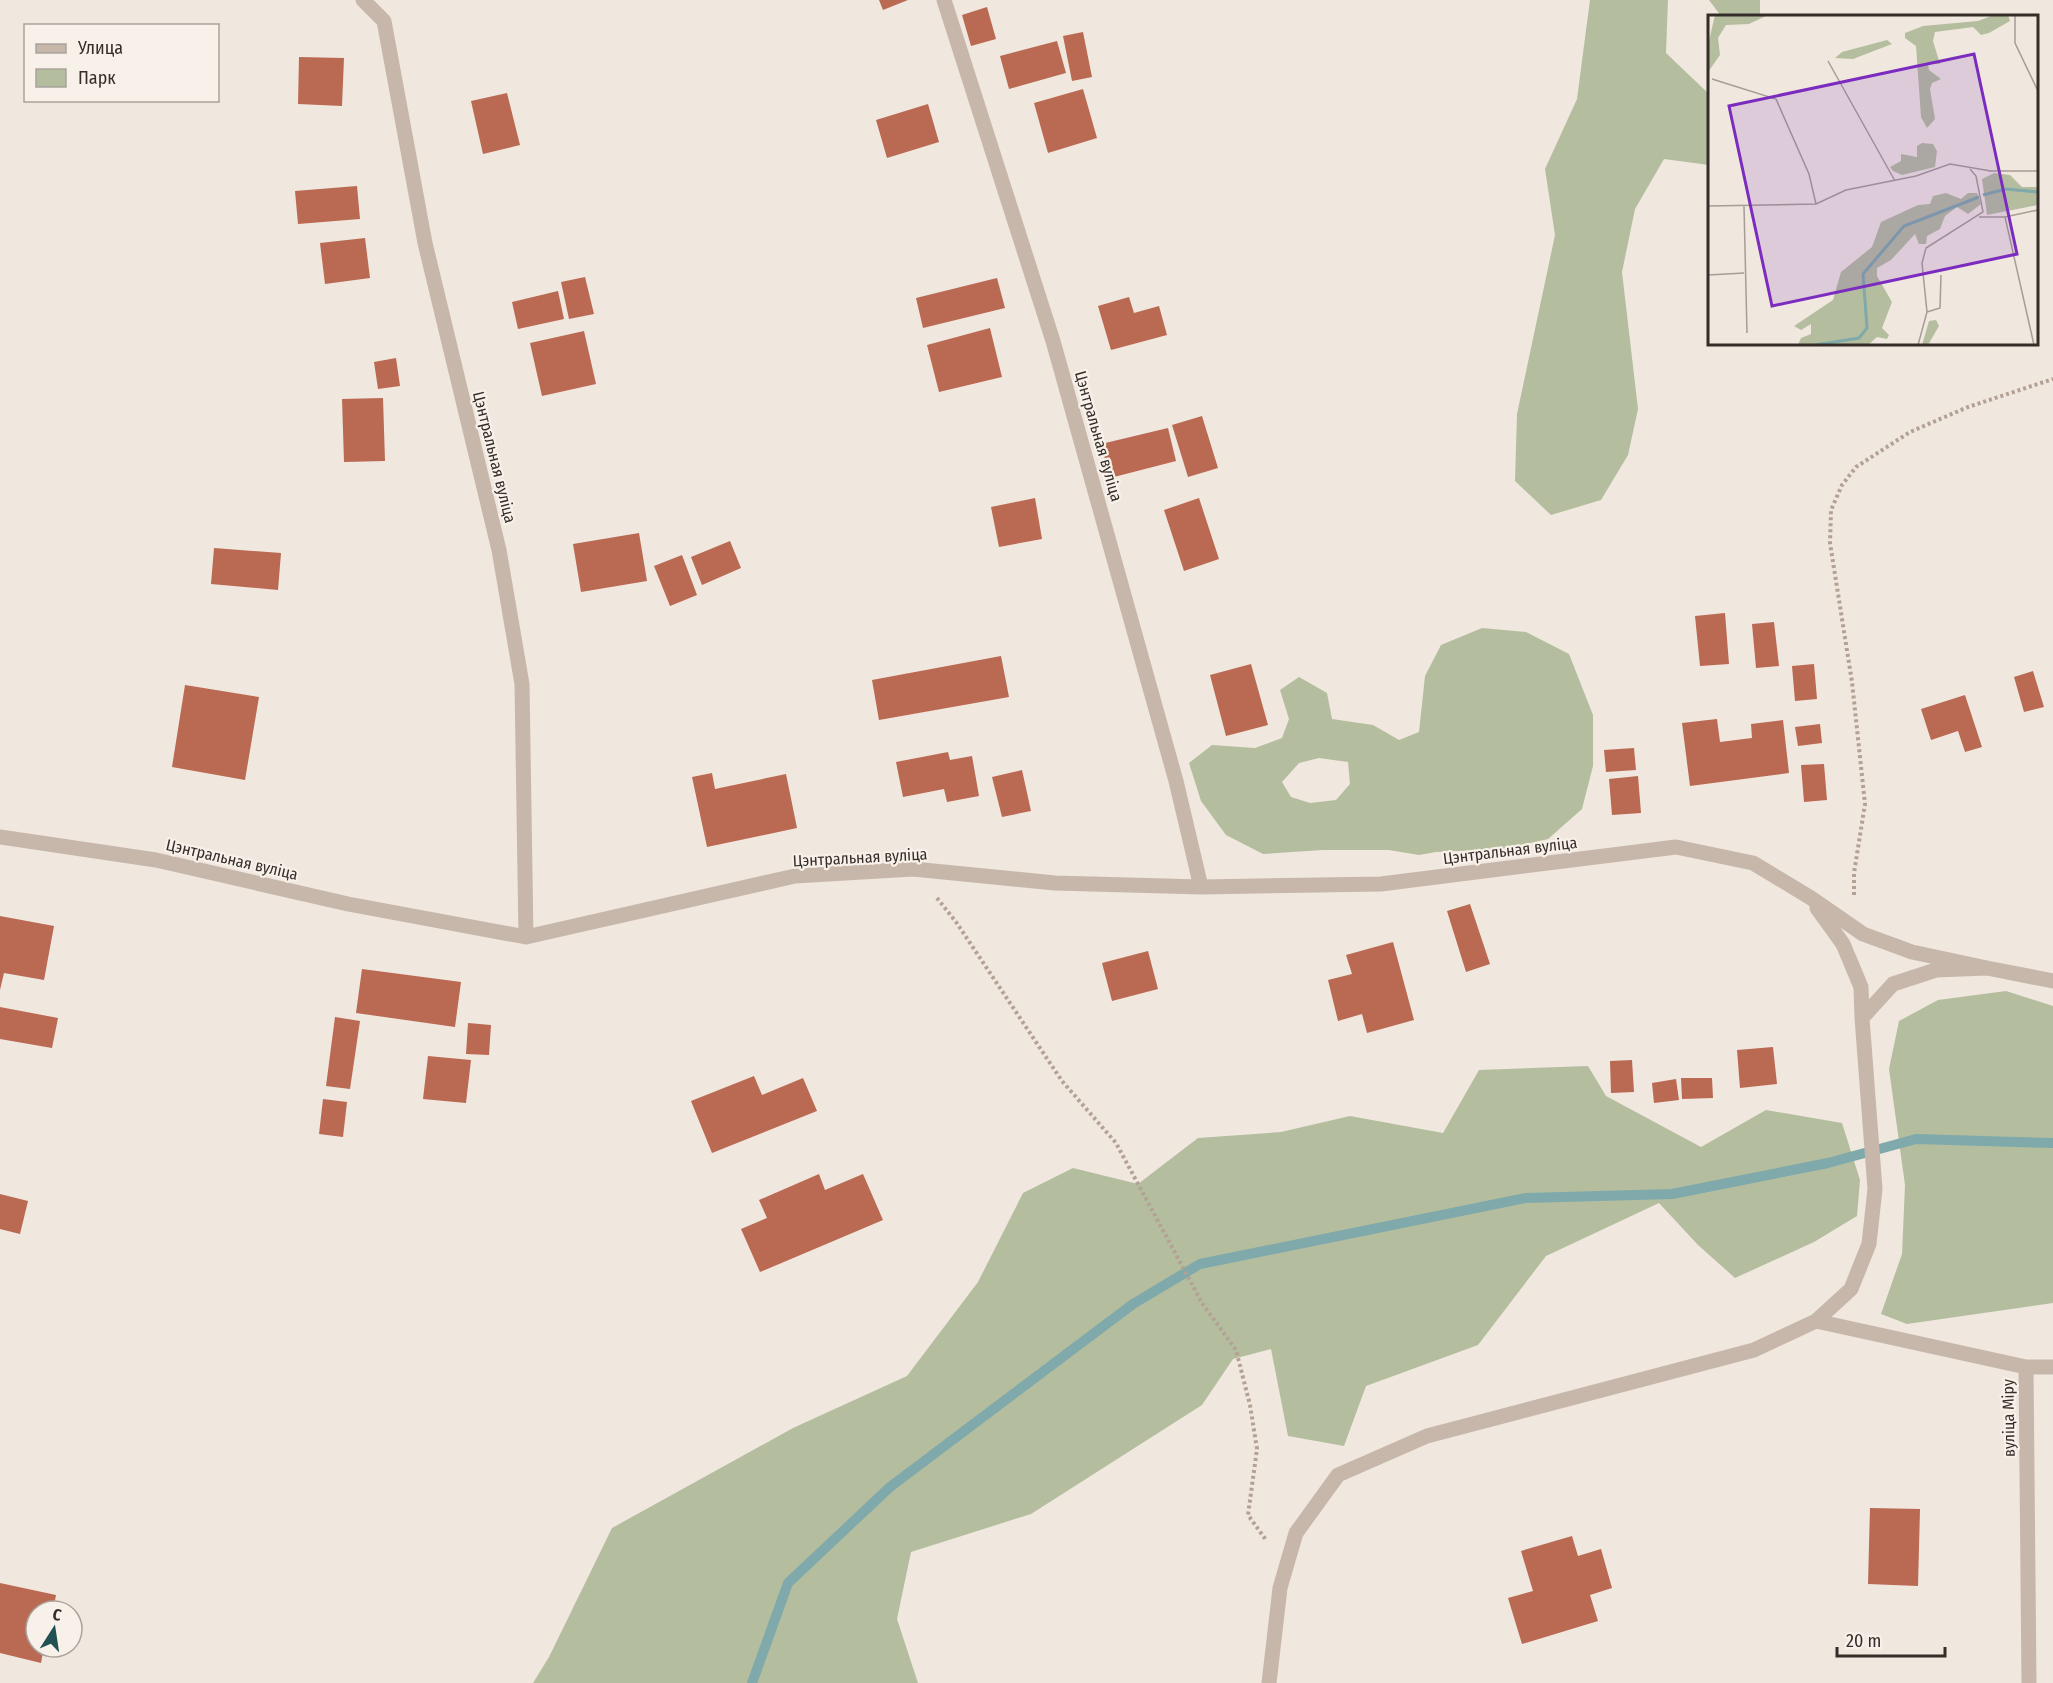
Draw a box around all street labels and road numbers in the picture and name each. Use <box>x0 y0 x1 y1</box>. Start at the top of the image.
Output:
street label: Цэнтральная вуліца <box>1071 369 1126 504</box>
street label: Цэнтральная вуліца <box>469 389 520 525</box>
street label: Цэнтральная вуліца <box>1442 833 1578 868</box>
street label: Цэнтральная вуліца <box>164 835 300 884</box>
street label: Цэнтральная вуліца <box>792 844 928 871</box>
street label: вуліца Міру <box>1998 1378 2019 1457</box>

